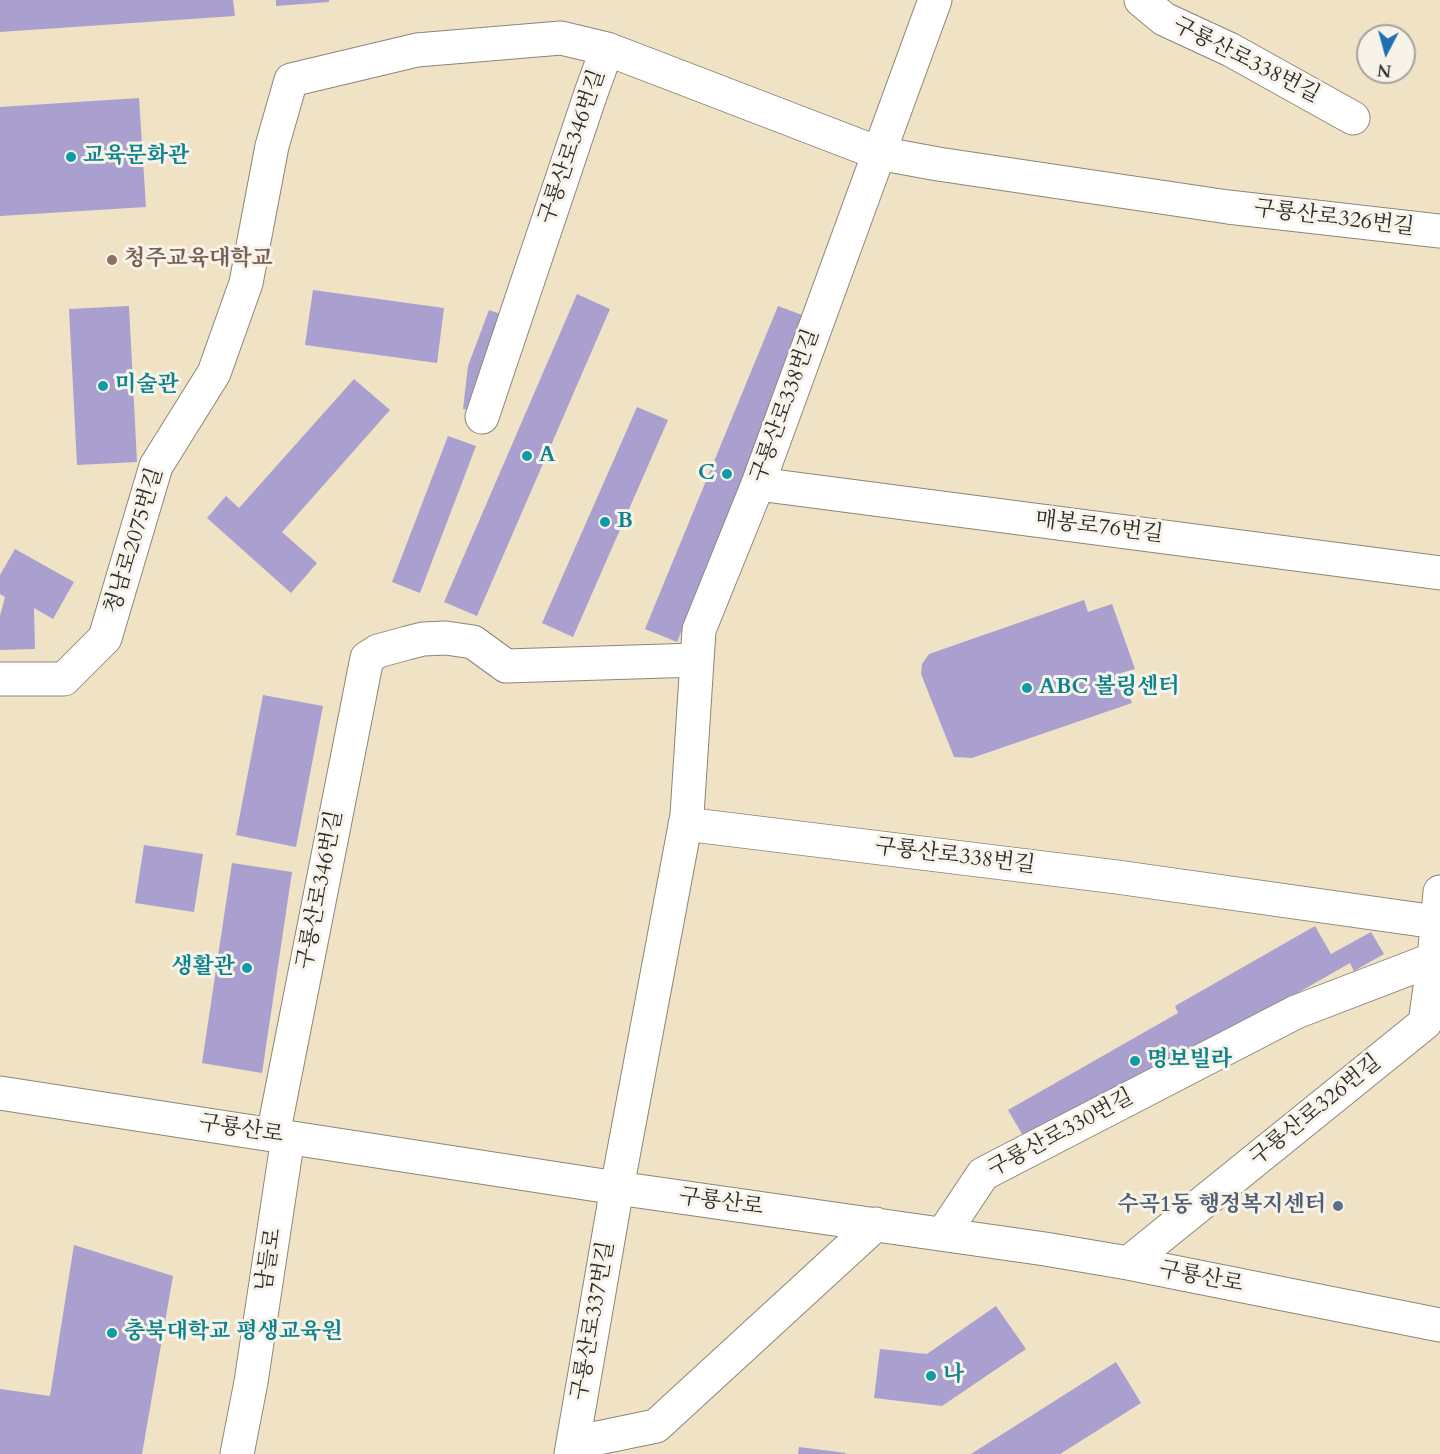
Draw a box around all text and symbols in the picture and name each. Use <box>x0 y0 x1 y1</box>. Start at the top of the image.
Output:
street label: 구룡산로338번길 <box>1168 13 1324 109</box>
north arrow <box>1356 24 1416 84</box>
text: N <box>1376 58 1392 82</box>
street label: 구룡산로346번길 <box>534 66 612 228</box>
place label: 교육문화관 <box>83 144 189 170</box>
marker: 교육문화관 <box>64 150 78 164</box>
street label: 구룡산로326번길 <box>1252 196 1416 242</box>
place label: 청주교육대학교 <box>124 247 273 273</box>
marker: 청주교육대학교 <box>105 253 119 267</box>
street label: 구룡산로338번길 <box>746 326 826 486</box>
place label: 미술관 <box>115 373 179 399</box>
marker: 미술관 <box>96 379 110 393</box>
place label: A <box>539 443 556 469</box>
marker: A <box>520 449 534 463</box>
place label: C <box>698 461 715 487</box>
street label: 청남로2075번길 <box>100 465 170 617</box>
marker: C <box>720 467 734 481</box>
street label: 매봉로76번길 <box>1033 507 1165 549</box>
place label: B <box>617 509 633 535</box>
marker: B <box>598 515 612 529</box>
place label: ABC 볼링센터 <box>1039 675 1179 701</box>
marker: ABC 볼링센터 <box>1020 681 1034 695</box>
street label: 구룡산로346번길 <box>293 808 349 972</box>
street label: 구룡산로338번길 <box>873 834 1037 880</box>
place label: 생활관 <box>171 955 235 981</box>
marker: 생활관 <box>240 961 254 975</box>
place label: 명보빌라 <box>1147 1048 1232 1074</box>
street label: 구룡산로326번길 <box>1245 1050 1387 1172</box>
marker: 명보빌라 <box>1128 1054 1142 1068</box>
street label: 구룡산로330번길 <box>984 1084 1138 1184</box>
street label: 구룡산로 <box>197 1110 285 1150</box>
street label: 구룡산로 <box>677 1184 765 1222</box>
place label: 수곡1동 행정복지센터 <box>1118 1193 1326 1219</box>
marker: 수곡1동 행정복지센터 <box>1331 1199 1345 1213</box>
street label: 남들로 <box>252 1226 288 1294</box>
street label: 구룡산로337번길 <box>567 1239 621 1403</box>
street label: 구룡산로 <box>1157 1257 1245 1299</box>
place label: 충북대학교 평생교육원 <box>124 1320 342 1346</box>
marker: 충북대학교 평생교육원 <box>105 1326 119 1340</box>
place label: 나 <box>943 1363 964 1389</box>
marker: 나 <box>924 1369 938 1383</box>

